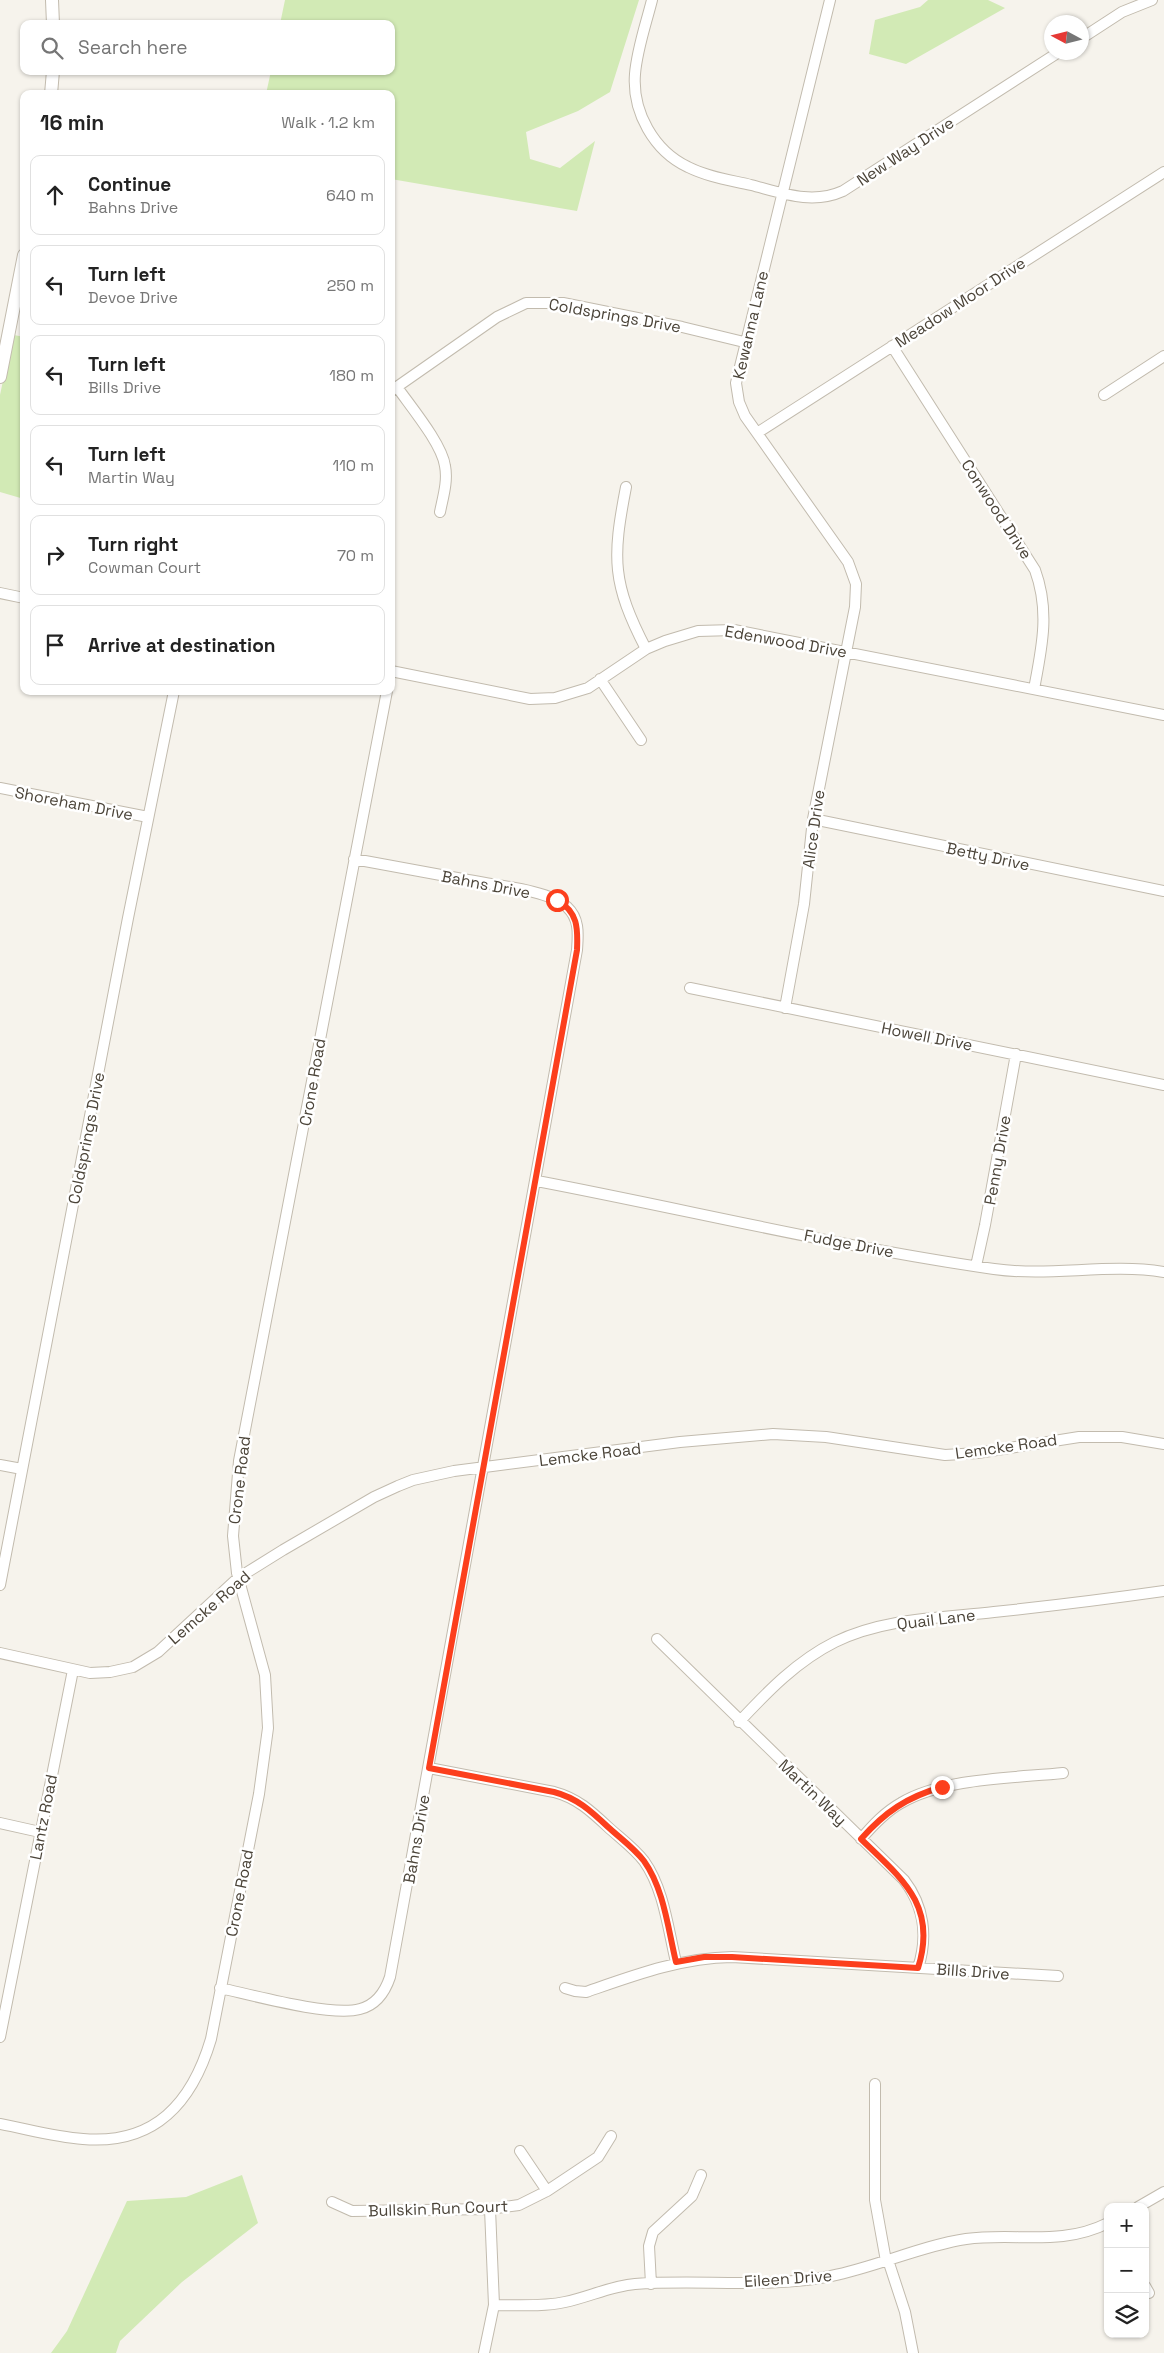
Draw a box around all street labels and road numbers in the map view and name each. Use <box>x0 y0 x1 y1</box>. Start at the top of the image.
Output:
street label: New Way Drive <box>853 112 958 191</box>
street label: Meadow Moor Drive <box>891 252 1029 352</box>
street label: Kewanna Lane <box>728 269 773 381</box>
street label: Coldsprings Drive <box>547 294 683 337</box>
street label: Conwood Drive <box>956 455 1037 563</box>
street label: Edenwood Drive <box>723 620 849 663</box>
street label: Shoreham Drive <box>13 782 135 825</box>
street label: Alice Drive <box>798 788 829 870</box>
street label: Betty Drive <box>944 837 1032 876</box>
street label: Bahns Drive <box>440 866 532 903</box>
street label: Howell Drive <box>879 1017 974 1056</box>
street label: Crone Road <box>294 1037 331 1128</box>
street label: Coldsprings Drive <box>63 1070 110 1206</box>
street label: Penny Drive <box>979 1114 1016 1207</box>
street label: Fudge Drive <box>802 1225 896 1262</box>
street label: Lemcke Road <box>954 1429 1058 1464</box>
street label: Crone Road <box>224 1435 255 1525</box>
street label: Lemcke Road <box>538 1438 642 1471</box>
street label: Lemcke Road <box>164 1566 255 1649</box>
street label: Quail Lane <box>896 1604 976 1635</box>
street label: Martin Way <box>774 1755 851 1830</box>
street label: Lantz Road <box>25 1773 62 1862</box>
street label: Bahns Drive <box>398 1793 435 1885</box>
street label: Crone Road <box>221 1848 258 1939</box>
street label: Bills Drive <box>936 1958 1010 1985</box>
street label: Bullskin Run Court <box>368 2196 508 2221</box>
street label: Eileen Drive <box>743 2265 833 2292</box>

